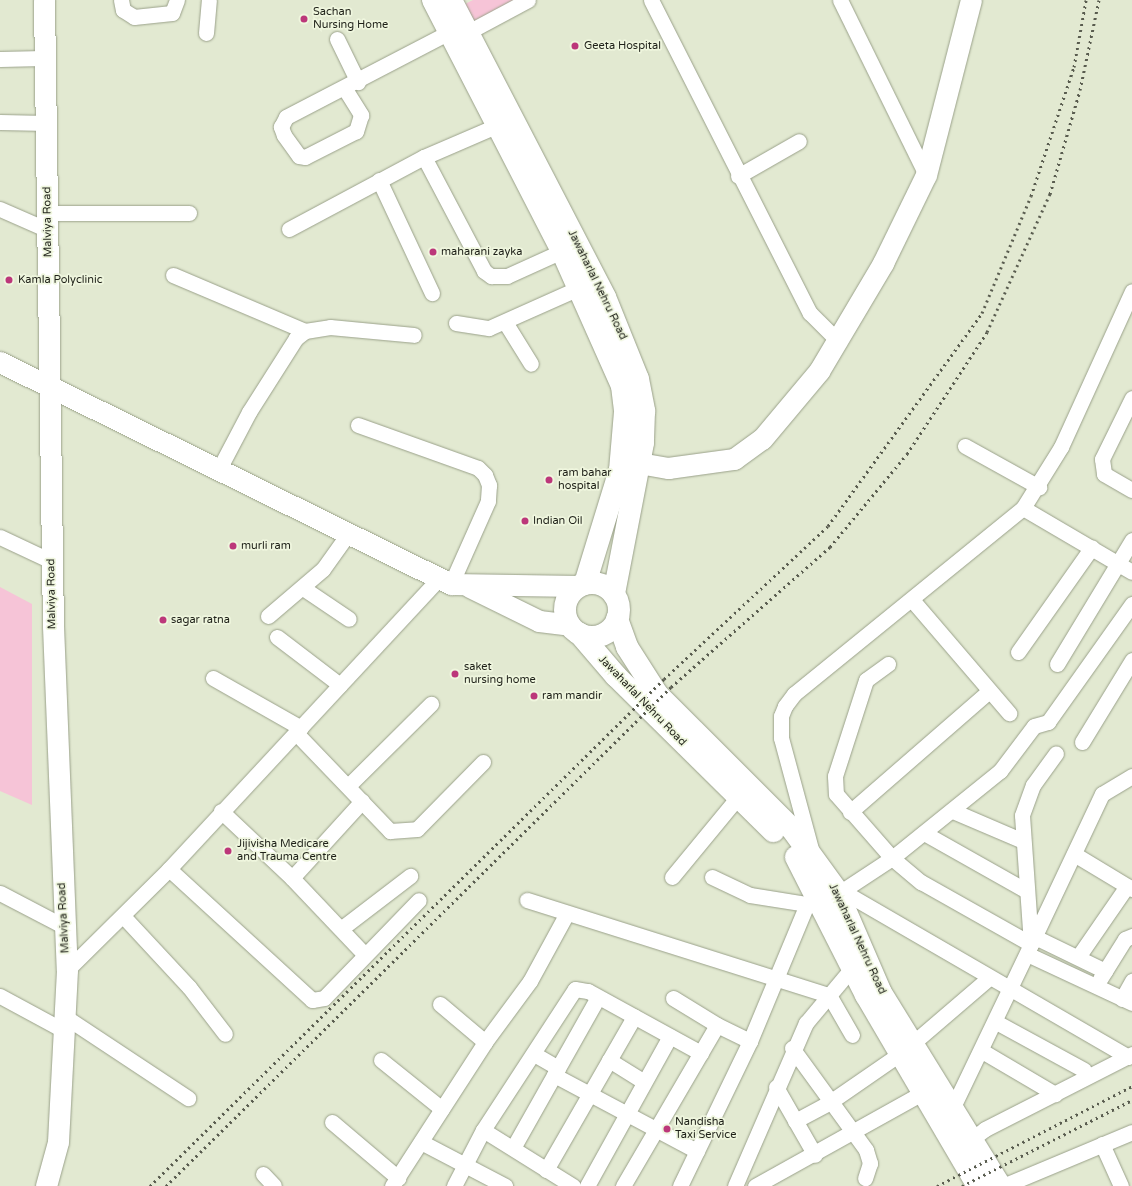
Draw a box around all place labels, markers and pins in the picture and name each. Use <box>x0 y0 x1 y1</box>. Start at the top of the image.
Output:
place label: Sachan Nursing Home <box>313 6 388 32</box>
marker: Sachan Nursing Home <box>298 13 310 25</box>
place label: Geeta Hospital <box>584 39 661 53</box>
marker: Geeta Hospital <box>569 40 581 52</box>
place label: maharani zayka <box>441 245 522 259</box>
marker: maharani zayka <box>428 247 438 257</box>
place label: Kamla Polyclinic <box>18 273 103 287</box>
marker: Kamla Polyclinic <box>3 274 15 286</box>
place label: ram bahar hospital <box>558 467 612 493</box>
marker: ram bahar hospital <box>543 474 555 486</box>
place label: Indian Oil <box>533 514 582 528</box>
marker: Indian Oil <box>520 516 530 526</box>
place label: murli ram <box>241 539 291 553</box>
marker: murli ram <box>228 541 238 551</box>
place label: sagar ratna <box>171 613 230 627</box>
marker: sagar ratna <box>158 615 168 625</box>
place label: saket nursing home <box>464 661 536 687</box>
marker: saket nursing home <box>449 668 461 680</box>
place label: ram mandir <box>542 689 602 703</box>
marker: ram mandir <box>529 691 539 701</box>
place label: Jijivisha Medicare and Trauma Centre <box>237 838 337 864</box>
marker: Jijivisha Medicare and Trauma Centre <box>222 845 234 857</box>
place label: Nandisha Taxi Service <box>675 1116 736 1142</box>
marker: Nandisha Taxi Service <box>662 1124 672 1134</box>

